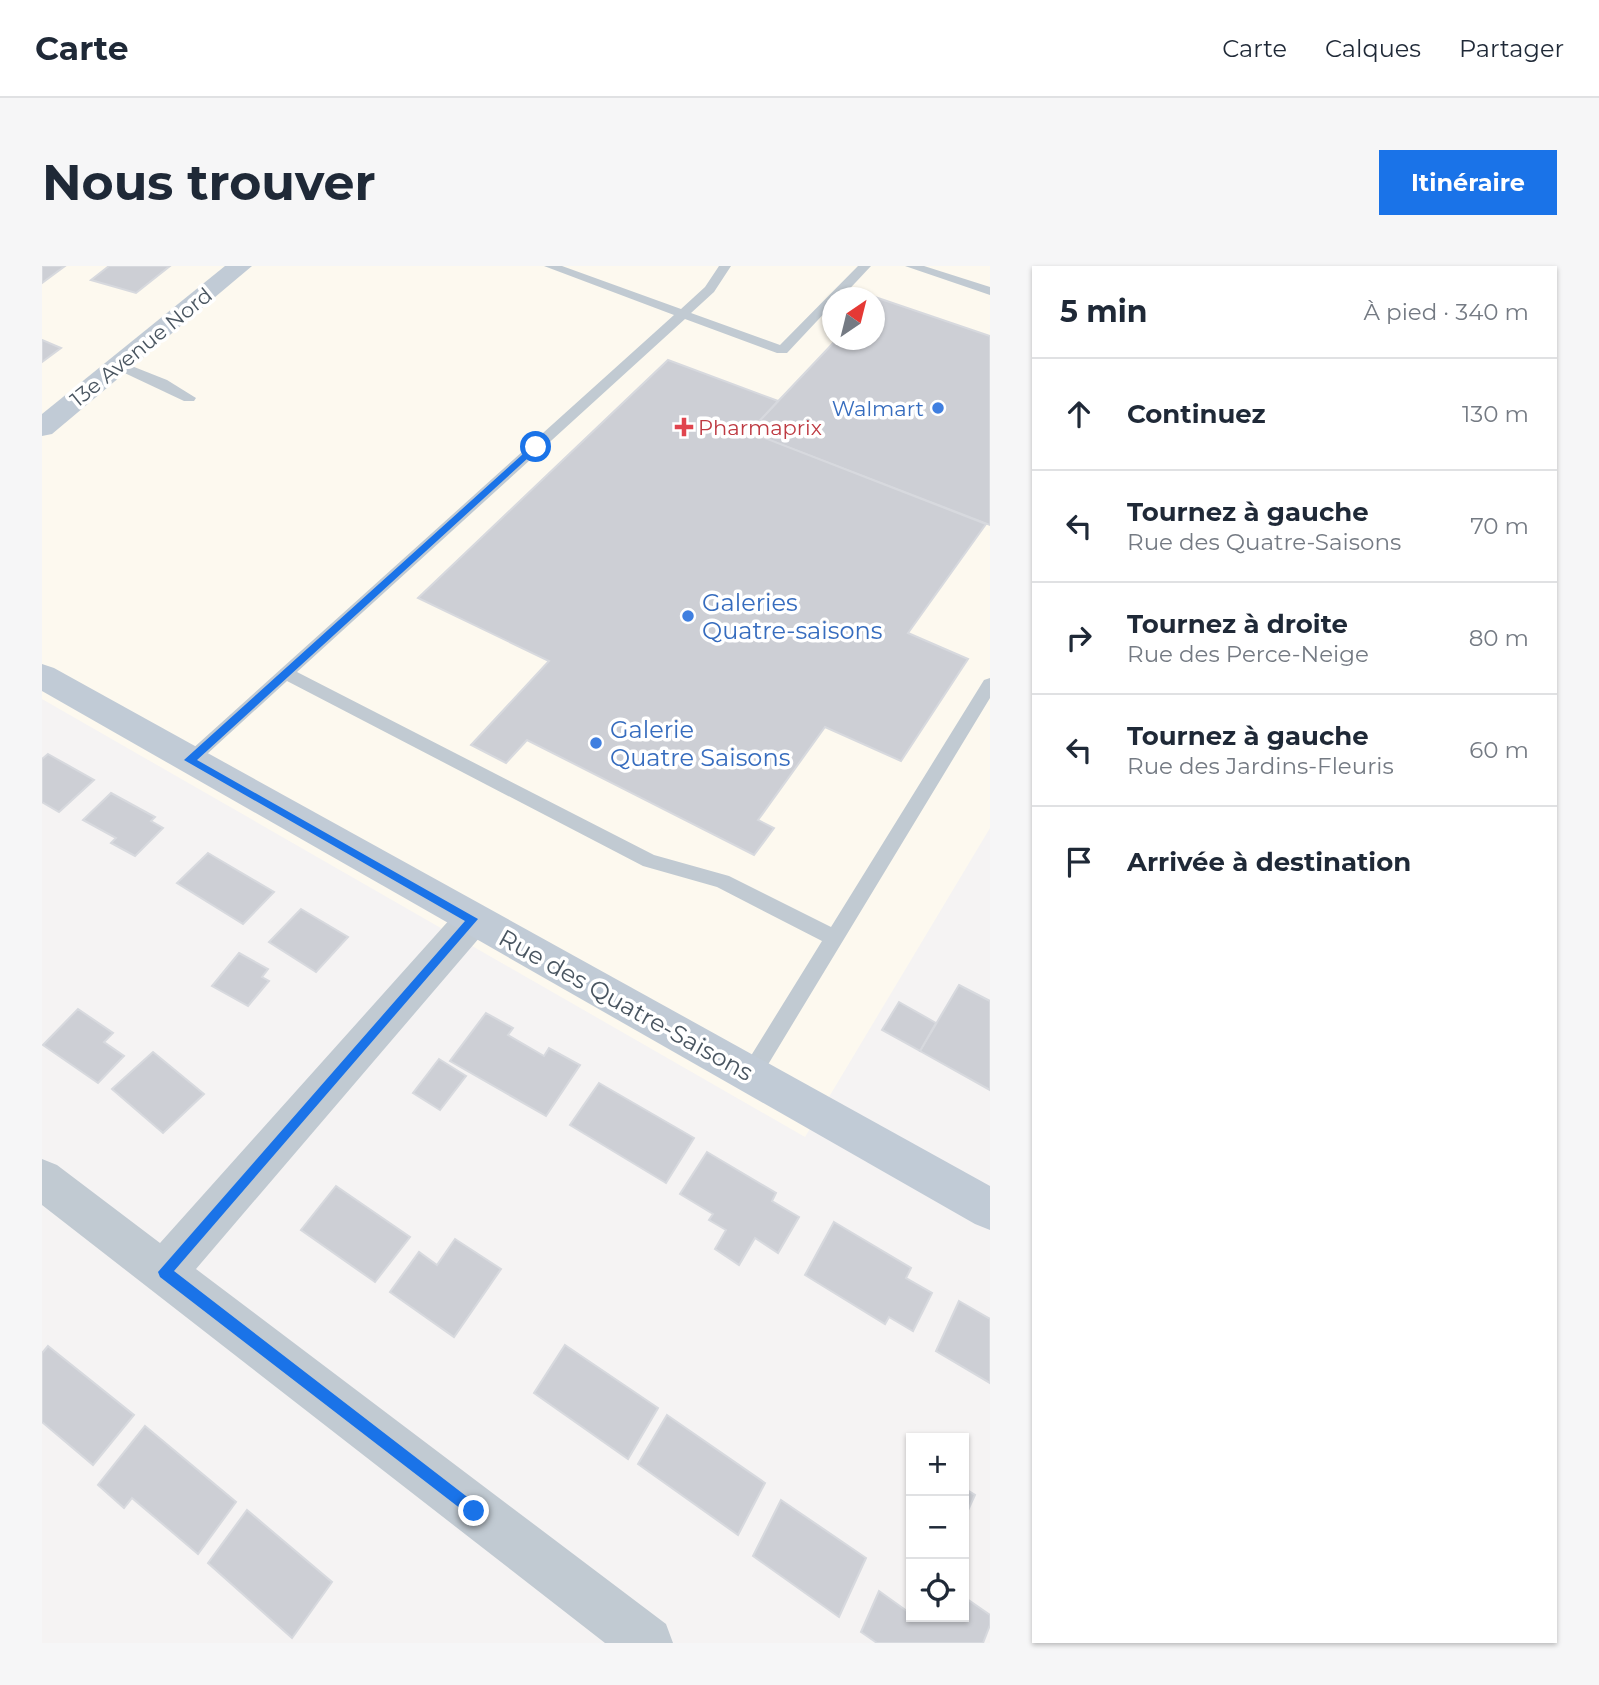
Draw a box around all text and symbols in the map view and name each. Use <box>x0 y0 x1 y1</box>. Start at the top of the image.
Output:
text: Carte <box>35 28 128 68</box>
text: Carte <box>1222 34 1287 63</box>
text: Calques <box>1325 34 1421 63</box>
text: Partager <box>1459 34 1564 63</box>
button: Itinéraire <box>1379 150 1557 215</box>
text: Nous trouver <box>42 153 376 212</box>
street label: 13e Avenue Nord <box>65 282 217 412</box>
north arrow <box>822 287 885 350</box>
text: 5 min <box>1060 293 1148 330</box>
text: À pied · 340 m <box>1364 298 1529 326</box>
icon: ahead <box>1060 395 1098 433</box>
place label: Walmart <box>832 396 924 421</box>
text: Continuez <box>1127 398 1266 430</box>
marker: Walmart <box>930 400 946 416</box>
text: 130 m <box>1462 400 1529 428</box>
place label: Pharmaprix <box>698 415 822 440</box>
marker: Pharmaprix <box>676 419 692 435</box>
route start <box>520 431 551 462</box>
text: Tournez à gauche <box>1127 496 1369 528</box>
icon: left <box>1060 507 1098 545</box>
text: 70 m <box>1470 512 1529 540</box>
text: Rue des Quatre-Saisons <box>1127 528 1401 556</box>
place label: Galeries Quatre-saisons <box>702 588 882 645</box>
marker: Galeries Quatre-saisons <box>680 608 696 624</box>
text: Tournez à droite <box>1127 608 1348 640</box>
icon: right <box>1060 619 1098 657</box>
text: 80 m <box>1469 624 1529 652</box>
text: Rue des Perce-Neige <box>1127 640 1369 668</box>
place label: Galerie Quatre Saisons <box>610 715 790 772</box>
text: Tournez à gauche <box>1127 720 1369 752</box>
icon: left <box>1060 731 1098 769</box>
marker: Galerie Quatre Saisons <box>588 735 604 751</box>
text: 60 m <box>1469 736 1529 764</box>
text: Rue des Jardins-Fleuris <box>1127 752 1394 780</box>
icon: arrive <box>1060 843 1098 881</box>
text: Arrivée à destination <box>1127 846 1411 878</box>
street label: Rue des Quatre-Saisons <box>494 923 758 1087</box>
map controls <box>906 1433 969 1622</box>
button: + <box>906 1433 969 1496</box>
route end <box>458 1495 489 1526</box>
button: − <box>906 1496 969 1559</box>
button: locate <box>906 1559 969 1622</box>

